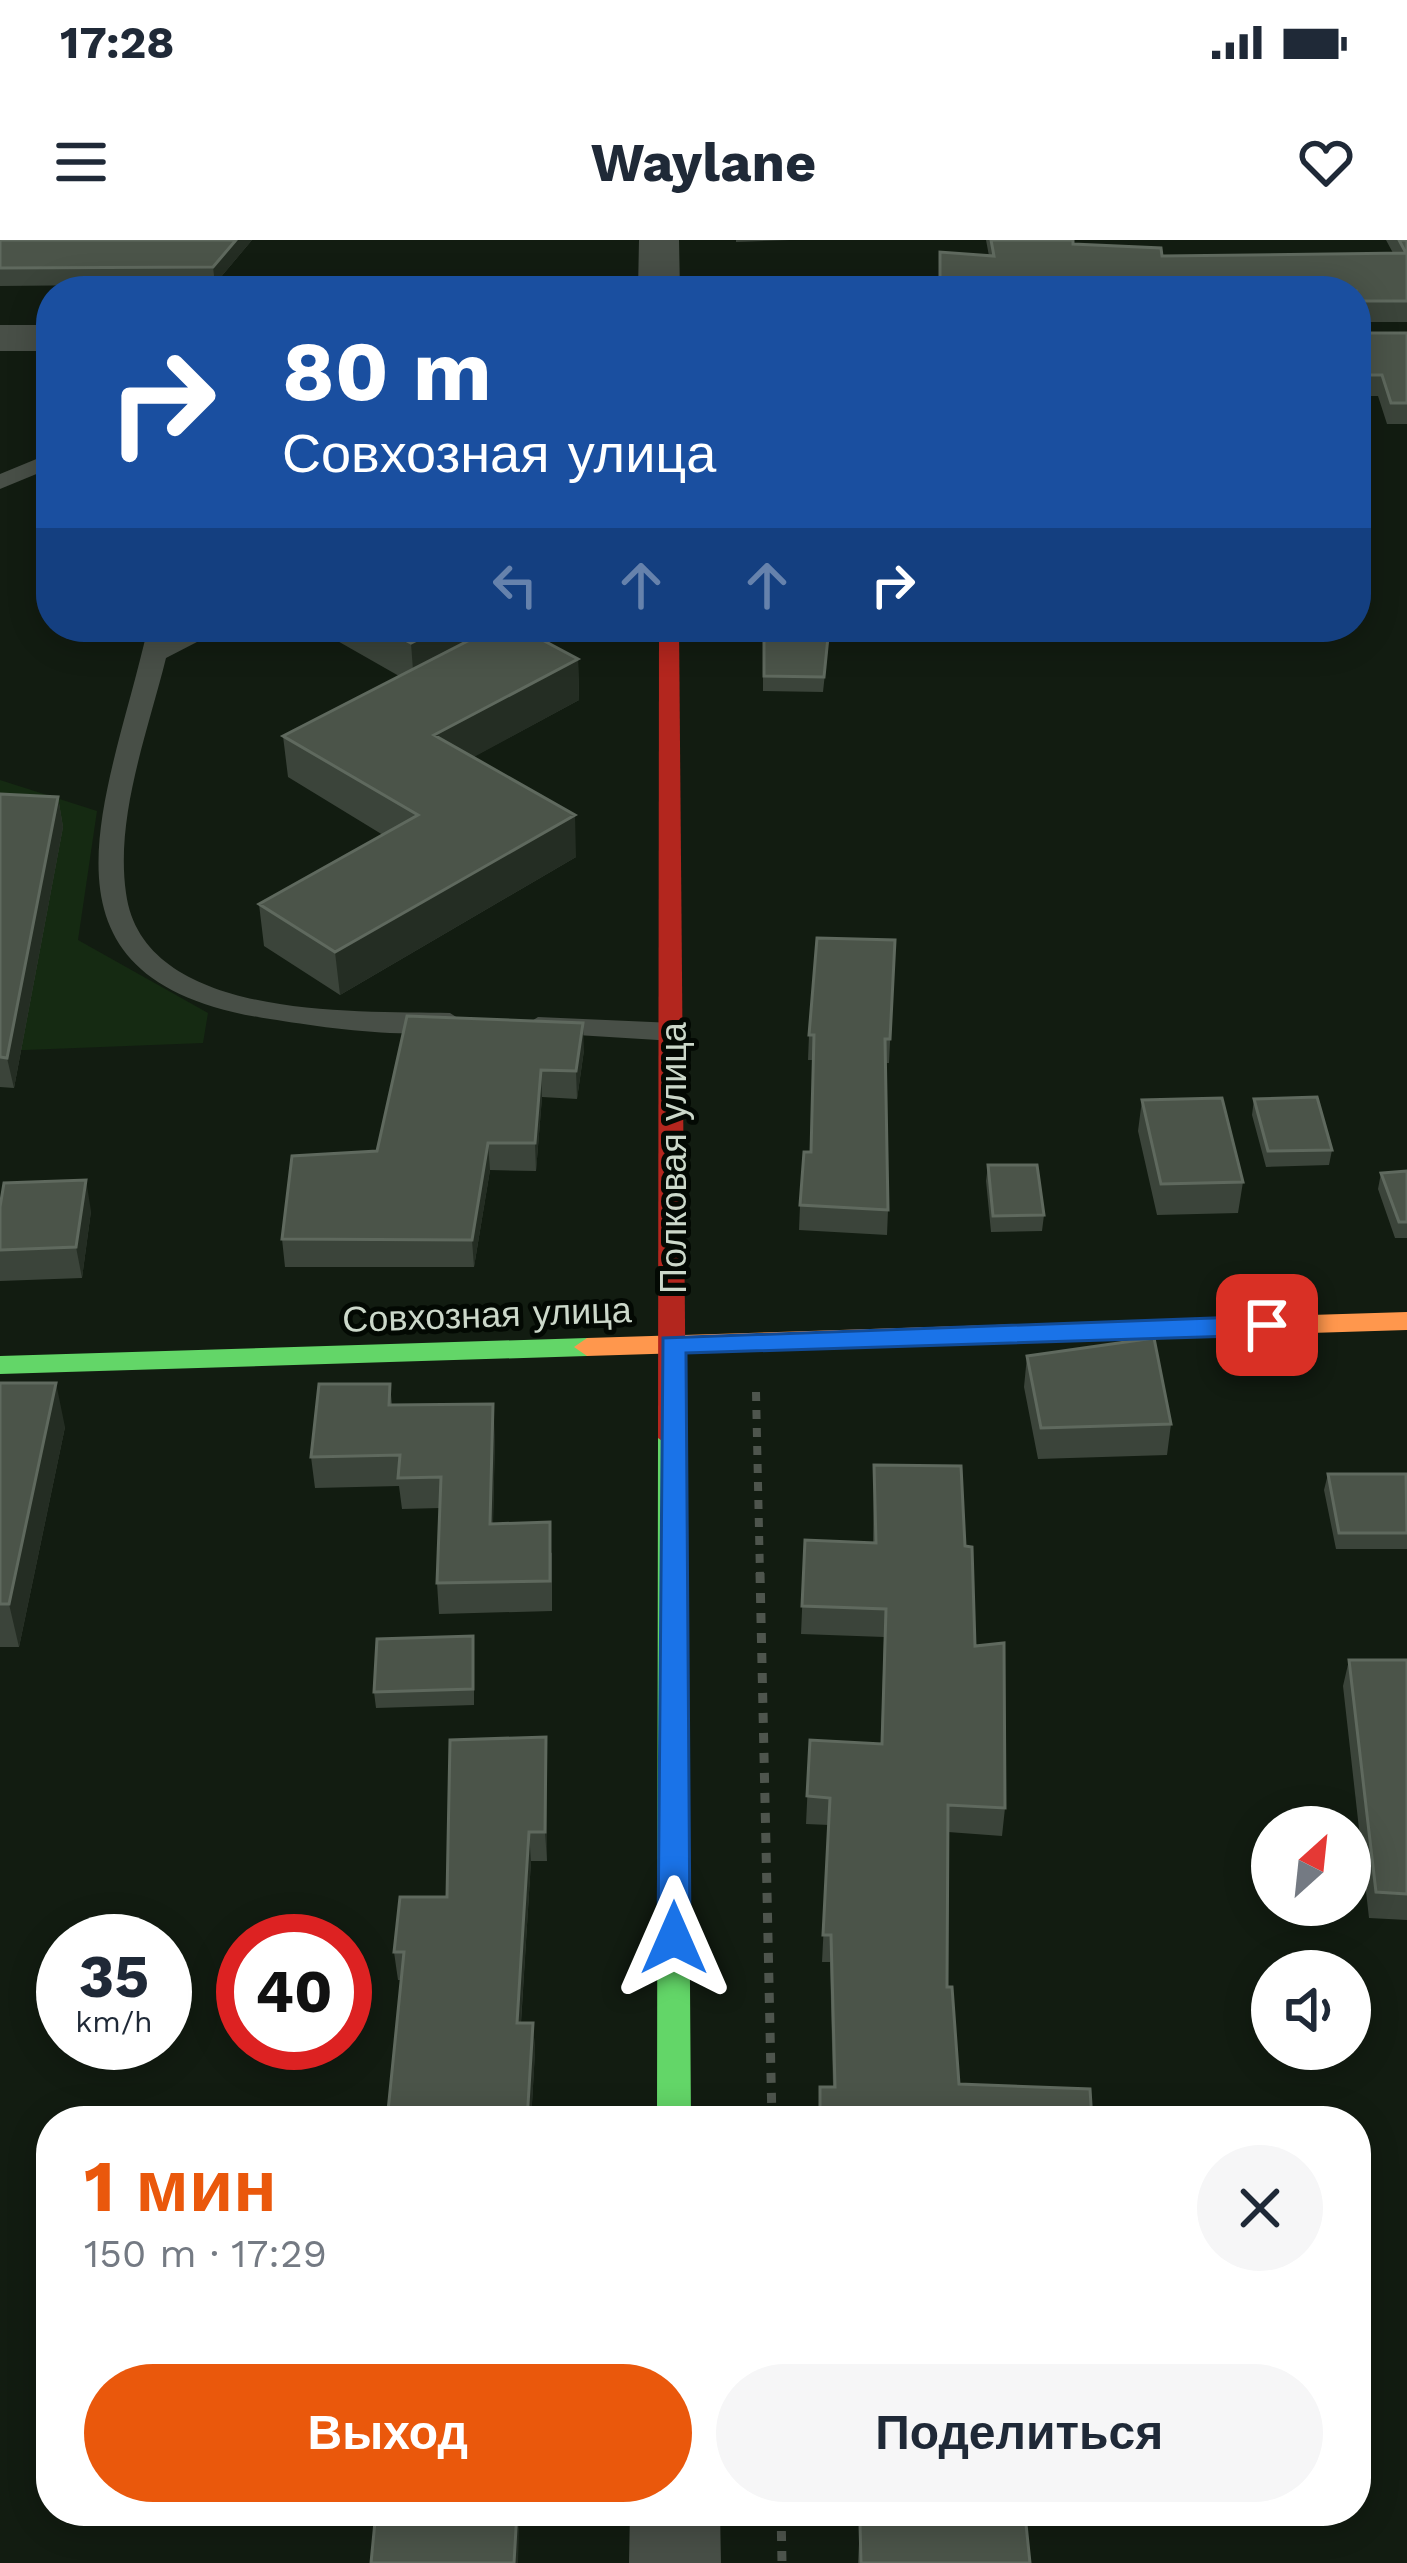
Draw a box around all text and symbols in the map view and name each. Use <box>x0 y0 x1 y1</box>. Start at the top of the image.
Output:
text: 17:28 <box>60 16 175 69</box>
icon: menu <box>48 129 114 195</box>
icon: heart <box>1293 129 1359 195</box>
text: Waylane <box>591 131 816 194</box>
text: 80 m <box>282 322 492 420</box>
icon: right <box>84 324 240 480</box>
text: Совхозная улица <box>282 422 716 485</box>
icon: left <box>482 552 548 618</box>
icon: ahead <box>608 552 674 618</box>
icon: ahead <box>734 552 800 618</box>
icon: right <box>860 552 926 618</box>
street label: Полковая улица <box>653 1021 695 1294</box>
pin <box>1216 1274 1318 1376</box>
street label: Совхозная улица <box>342 1289 633 1341</box>
icon: arrive <box>1234 1292 1300 1358</box>
north arrow <box>1251 1806 1371 1926</box>
map controls <box>1251 1806 1371 2070</box>
position arrow <box>611 1875 737 2001</box>
speed limit sign: 40 <box>216 1914 372 2070</box>
text: 35 <box>79 1941 149 2012</box>
button: sound <box>1251 1950 1371 2070</box>
text: km/h <box>75 2004 153 2039</box>
text: 1 мин <box>84 2144 277 2228</box>
button: close <box>1197 2145 1323 2271</box>
text: 150 m · 17:29 <box>84 2231 327 2276</box>
button: Выход <box>84 2364 692 2502</box>
button: Поделиться <box>716 2364 1323 2502</box>

